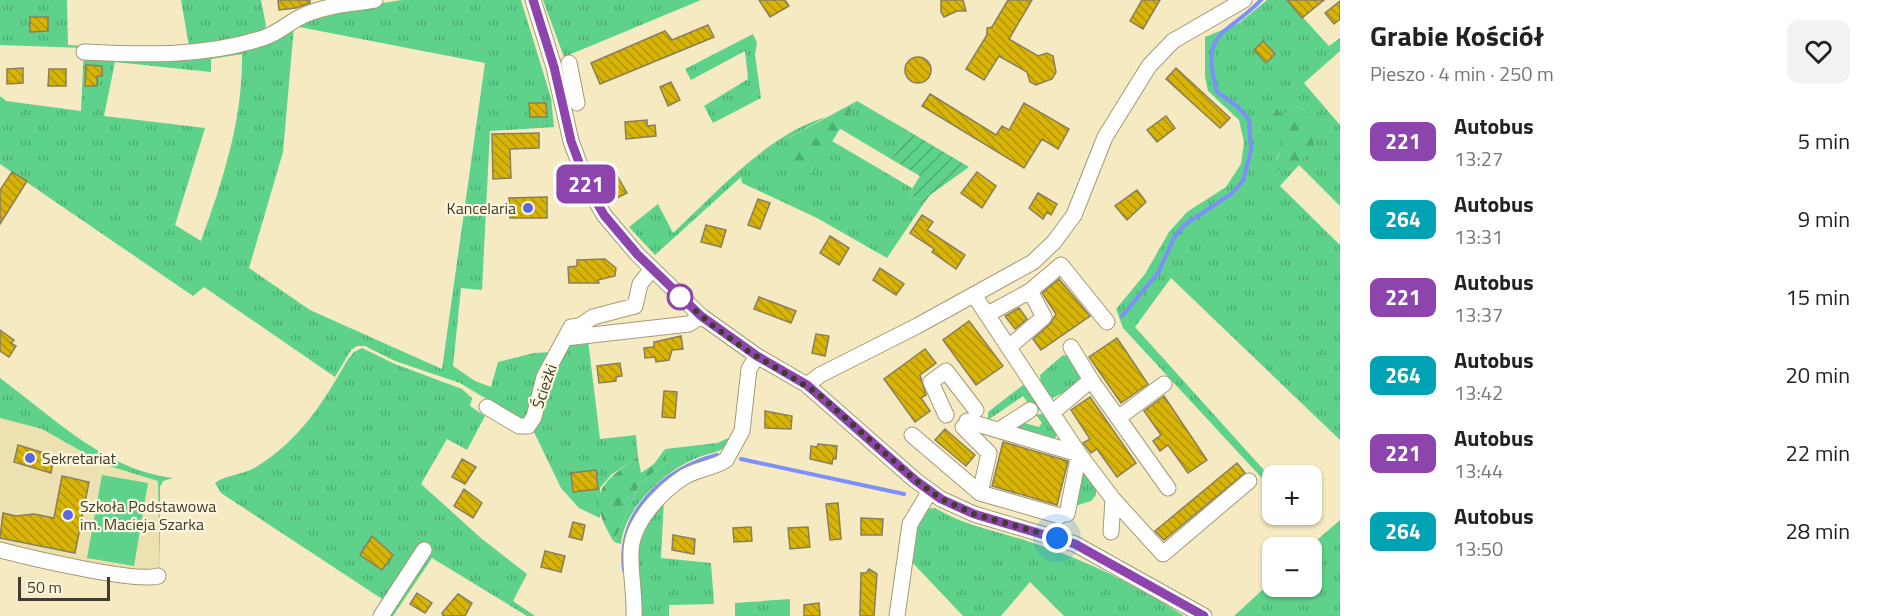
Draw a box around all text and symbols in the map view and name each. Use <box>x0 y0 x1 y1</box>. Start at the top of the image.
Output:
text: Grabie Kościół <box>1370 14 1544 57</box>
button: heart <box>1787 20 1850 83</box>
text: Pieszo · 4 min · 250 m <box>1370 58 1554 89</box>
text: Autobus <box>1454 109 1534 143</box>
text: 5 min <box>1798 124 1850 158</box>
text: 221 <box>1385 125 1421 157</box>
text: 13:27 <box>1454 143 1503 174</box>
line badge: 221 <box>552 164 620 204</box>
text: 221 <box>568 168 604 200</box>
text: Autobus <box>1454 187 1534 221</box>
place label: Kancelaria <box>447 196 516 220</box>
marker: Kancelaria <box>521 201 535 215</box>
text: 9 min <box>1798 202 1850 236</box>
text: 264 <box>1385 203 1421 235</box>
text: 13:31 <box>1454 221 1503 252</box>
text: Autobus <box>1454 265 1534 299</box>
text: 15 min <box>1785 280 1850 314</box>
text: 221 <box>1385 281 1421 313</box>
unlabelled marker <box>667 284 693 310</box>
text: 13:37 <box>1454 299 1503 330</box>
text: Autobus <box>1454 343 1534 377</box>
text: 20 min <box>1785 358 1850 392</box>
text: 264 <box>1385 359 1421 391</box>
street label: Ścieżki <box>525 360 563 412</box>
text: 13:42 <box>1454 377 1503 408</box>
text: Autobus <box>1454 421 1534 455</box>
text: 22 min <box>1785 436 1850 470</box>
text: 221 <box>1385 437 1421 469</box>
place label: Sekretariat <box>42 446 117 470</box>
marker: Sekretariat <box>23 451 37 465</box>
text: 13:44 <box>1454 455 1503 486</box>
map controls <box>1262 465 1322 597</box>
button: + <box>1262 465 1322 525</box>
place label: Szkoła Podstawowa im. Macieja Szarka <box>80 494 216 536</box>
text: Autobus <box>1454 499 1534 533</box>
marker: Szkoła Podstawowa im. Macieja Szarka <box>61 508 75 522</box>
text: 28 min <box>1785 514 1850 548</box>
text: 264 <box>1385 515 1421 547</box>
your location <box>1042 523 1072 553</box>
text: 13:50 <box>1454 533 1503 564</box>
button: − <box>1262 537 1322 597</box>
scale bar <box>18 574 110 602</box>
text: 50 m <box>27 575 62 599</box>

